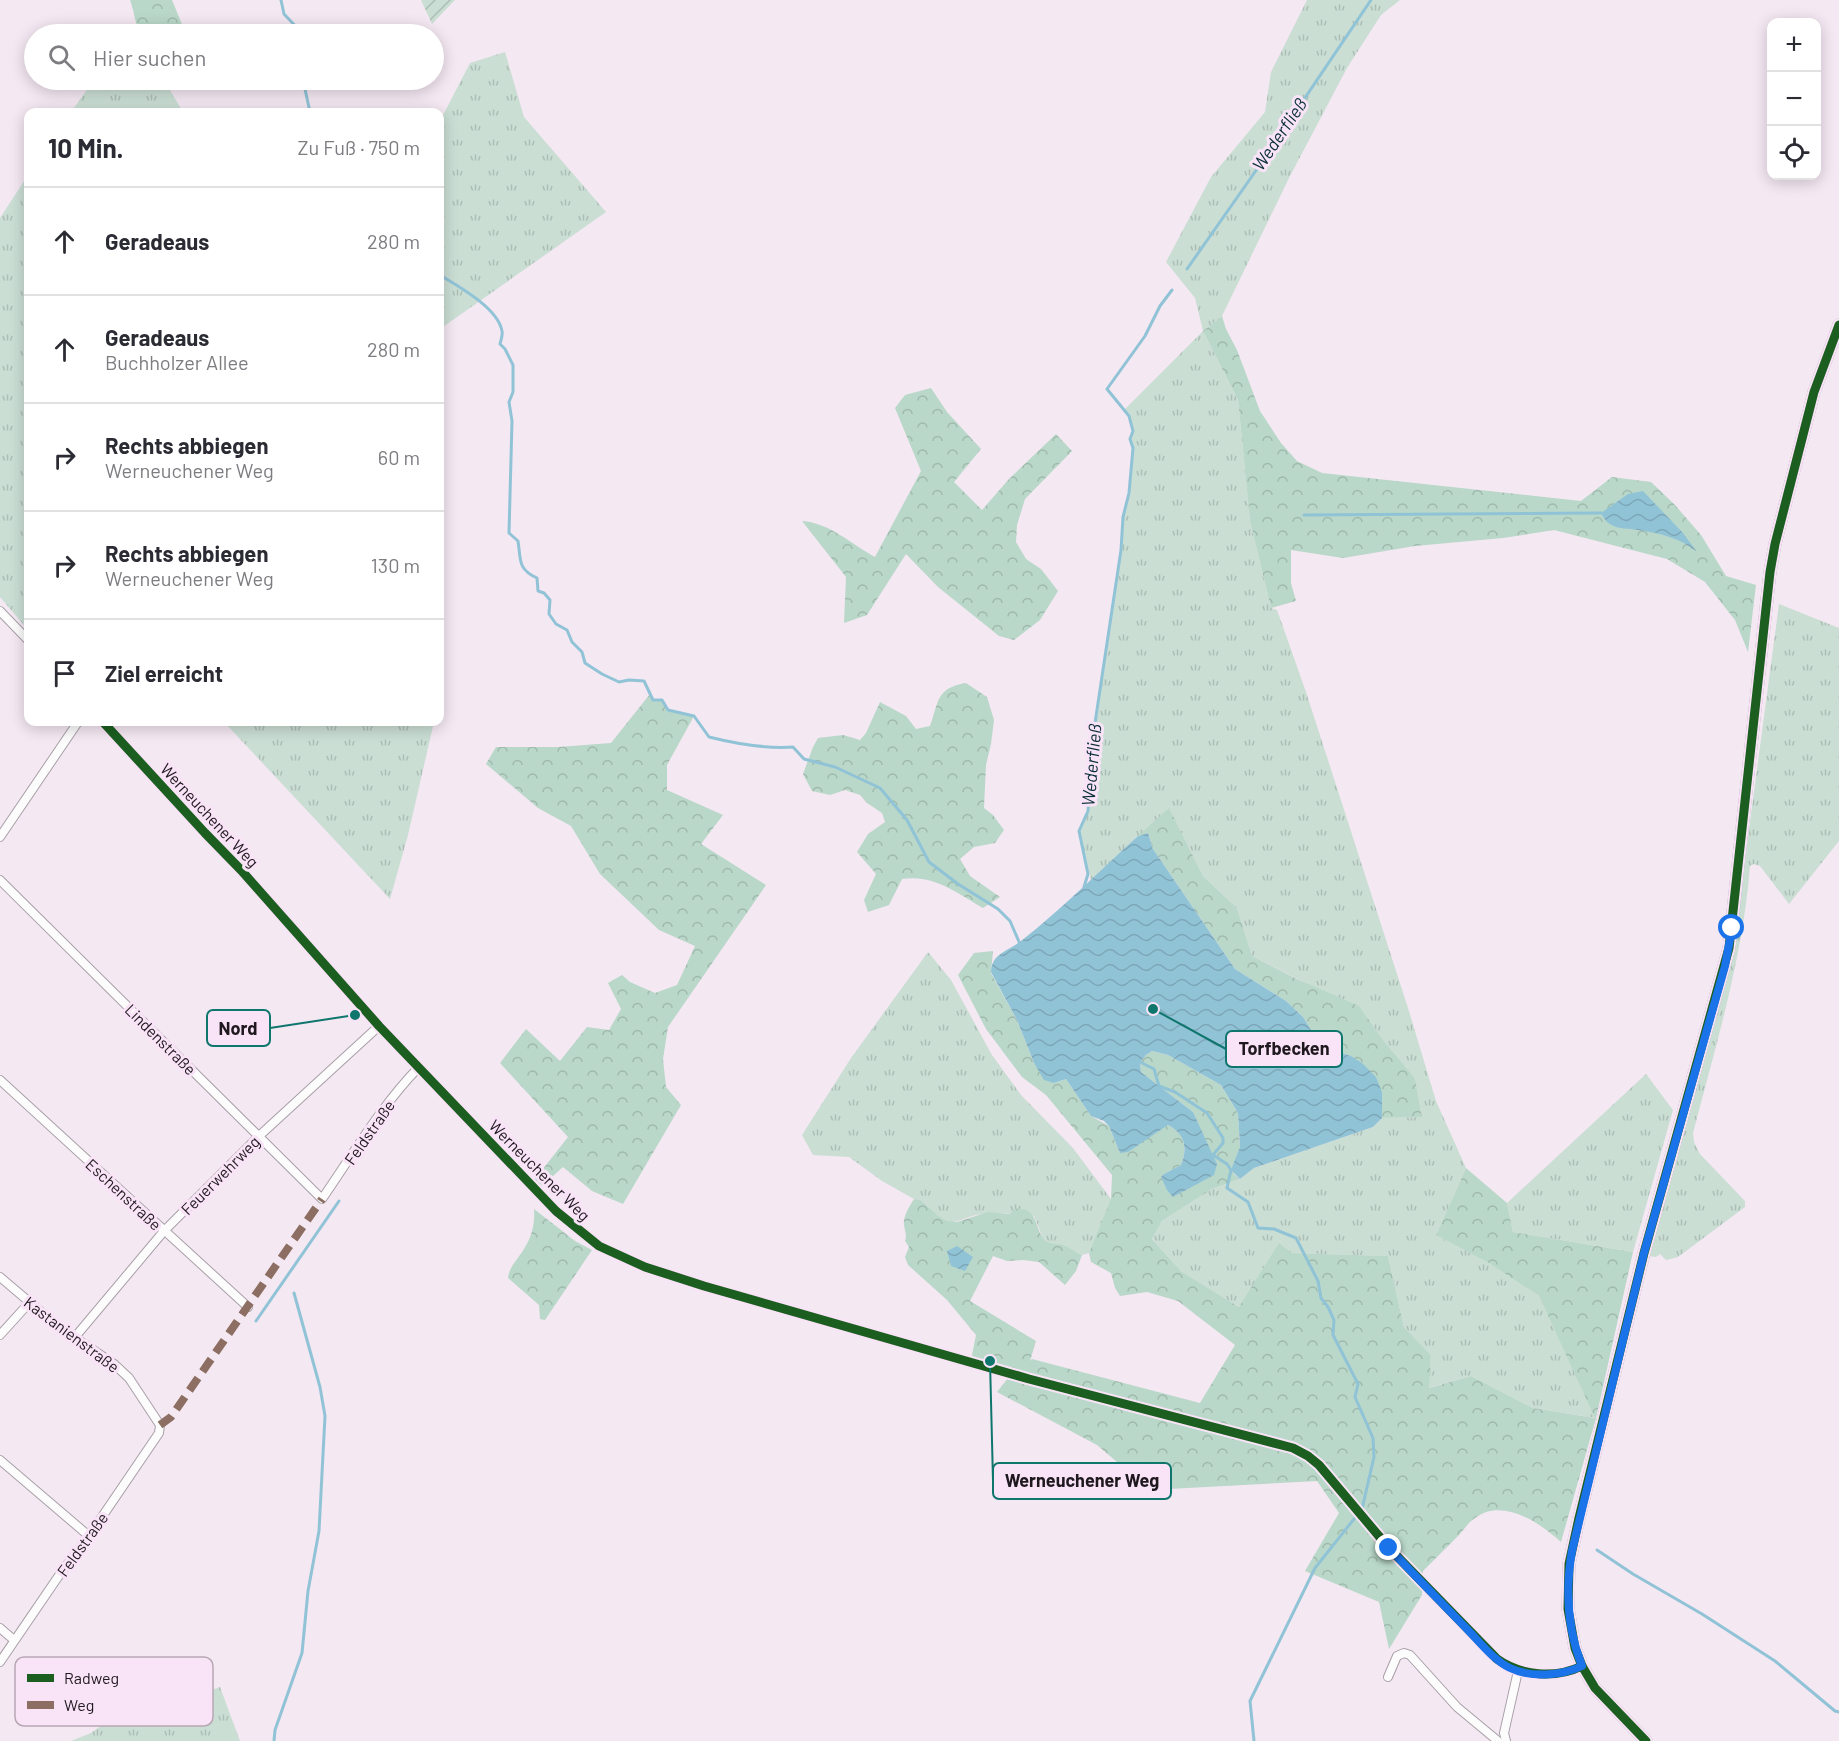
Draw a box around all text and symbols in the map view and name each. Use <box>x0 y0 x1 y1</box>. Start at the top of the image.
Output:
map controls <box>1767 18 1821 180</box>
button: + <box>1767 18 1821 72</box>
search box <box>24 24 444 90</box>
icon: search <box>45 41 78 74</box>
text: Hier suchen <box>93 44 206 70</box>
button: − <box>1767 72 1821 126</box>
water label: Wederfließ <box>1247 93 1311 174</box>
button: locate <box>1767 126 1821 180</box>
text: 10 Min. <box>48 132 123 163</box>
text: Zu Fuß · 750 m <box>298 135 420 159</box>
icon: ahead <box>48 225 81 258</box>
text: Geradeaus <box>105 228 209 254</box>
text: 280 m <box>367 229 420 253</box>
text: Geradeaus <box>105 324 209 350</box>
icon: ahead <box>48 333 81 366</box>
text: 280 m <box>367 337 420 361</box>
text: Buchholzer Allee <box>105 350 249 374</box>
text: Rechts abbiegen <box>105 432 268 458</box>
icon: right <box>48 441 81 474</box>
text: 60 m <box>378 445 420 469</box>
text: Werneuchener Weg <box>105 458 274 482</box>
text: Rechts abbiegen <box>105 540 268 566</box>
icon: right <box>48 549 81 582</box>
text: 130 m <box>371 553 420 577</box>
text: Werneuchener Weg <box>105 566 274 590</box>
icon: arrive <box>48 657 81 690</box>
text: Ziel erreicht <box>105 660 223 686</box>
water label: Wederfließ <box>1076 723 1106 807</box>
street label: Werneuchener Weg <box>157 759 263 871</box>
route start <box>1718 914 1744 940</box>
street label: Lindenstraße <box>122 1000 200 1078</box>
callout: Nord <box>207 1010 270 1046</box>
text: Nord <box>219 1017 257 1039</box>
callout: Torfbecken <box>1226 1031 1342 1067</box>
text: Torfbecken <box>1238 1037 1330 1059</box>
street label: Feldstraße <box>340 1096 398 1168</box>
street label: Werneuchener Weg <box>486 1116 594 1224</box>
street label: Feuerwehrweg <box>177 1132 263 1218</box>
street label: Eschenstraße <box>82 1154 166 1234</box>
street label: Kastanienstraße <box>21 1292 123 1376</box>
callout: Werneuchener Weg <box>993 1463 1171 1499</box>
text: Werneuchener Weg <box>1005 1469 1159 1491</box>
street label: Feldstraße <box>52 1508 112 1580</box>
route end <box>1375 1534 1401 1560</box>
legend <box>15 1657 213 1726</box>
text: Radweg <box>64 1668 119 1687</box>
text: Weg <box>64 1695 94 1714</box>

